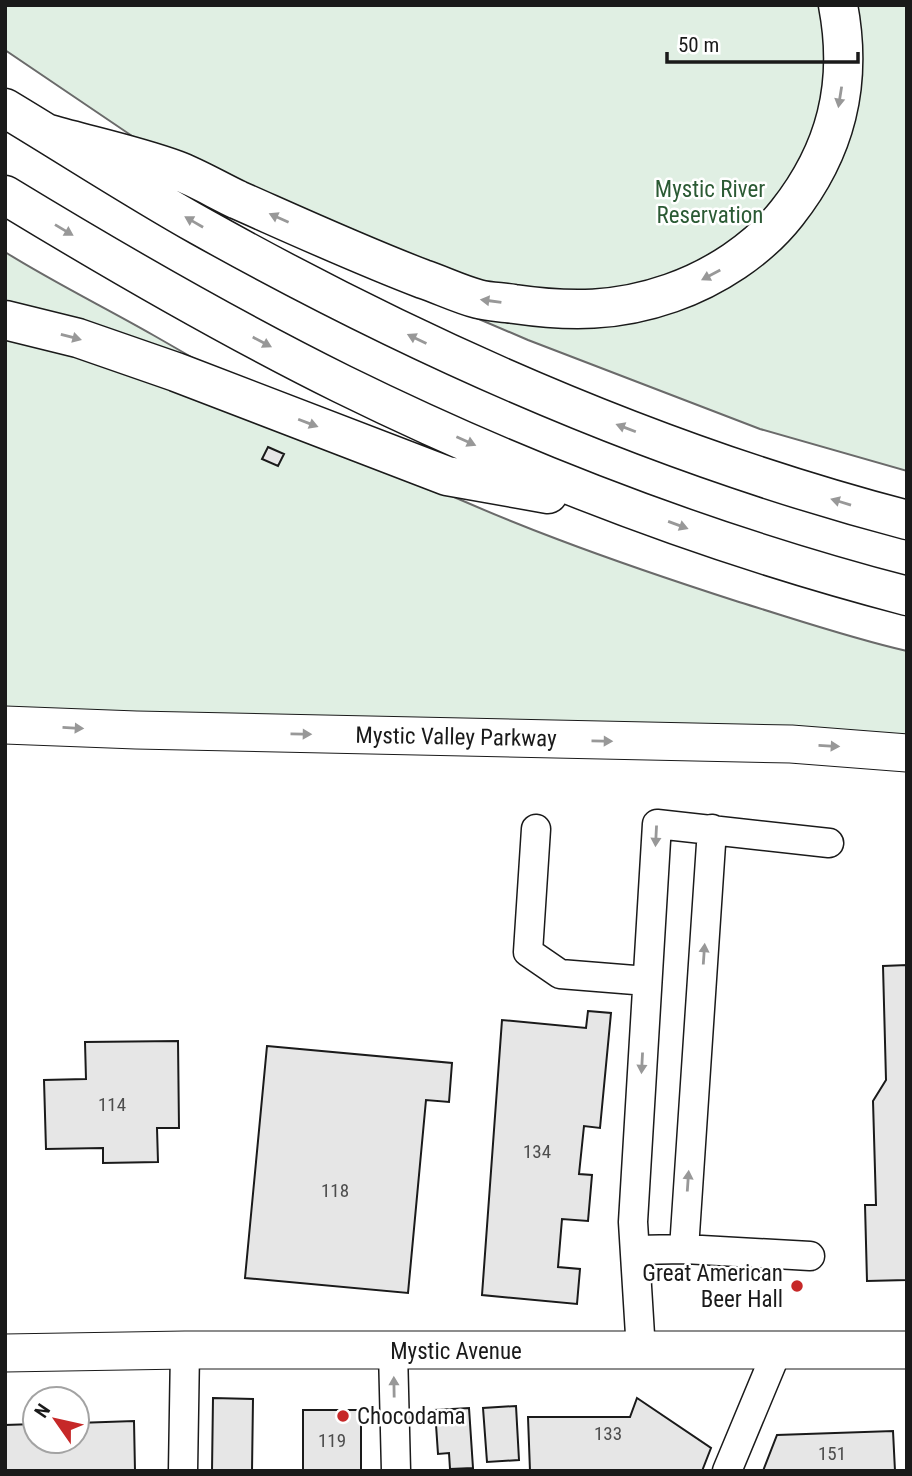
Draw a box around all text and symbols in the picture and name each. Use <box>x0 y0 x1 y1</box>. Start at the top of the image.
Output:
scale bar <box>667 21 858 65</box>
text: 50 m <box>678 33 719 57</box>
one-way arrow <box>834 86 845 108</box>
park label: Mystic River Reservation <box>655 176 765 229</box>
one-way arrow <box>269 212 290 223</box>
one-way arrow <box>184 216 203 228</box>
one-way arrow <box>54 224 73 236</box>
one-way arrow <box>701 268 721 280</box>
one-way arrow <box>480 295 502 306</box>
one-way arrow <box>60 332 82 343</box>
one-way arrow <box>407 333 427 344</box>
one-way arrow <box>252 336 272 348</box>
one-way arrow <box>297 418 318 429</box>
one-way arrow <box>615 423 636 434</box>
one-way arrow <box>456 436 477 447</box>
one-way arrow <box>830 496 851 507</box>
one-way arrow <box>667 520 688 531</box>
street label: Mystic Valley Parkway <box>355 722 557 752</box>
one-way arrow <box>63 723 85 734</box>
one-way arrow <box>290 728 312 739</box>
one-way arrow <box>591 735 613 747</box>
one-way arrow <box>818 741 840 752</box>
one-way arrow <box>650 825 661 847</box>
one-way arrow <box>698 942 709 964</box>
one-way arrow <box>637 1053 648 1075</box>
house number: 114 <box>98 1093 126 1116</box>
house number: 134 <box>523 1140 551 1163</box>
one-way arrow <box>683 1169 694 1191</box>
house number: 118 <box>321 1179 349 1202</box>
place label: Great American Beer Hall <box>642 1260 783 1313</box>
marker: Great American Beer Hall <box>789 1278 805 1294</box>
street label: Mystic Avenue <box>390 1338 522 1365</box>
one-way arrow <box>388 1375 399 1397</box>
north arrow <box>21 1385 91 1455</box>
text: N <box>30 1400 55 1422</box>
place label: Chocodama <box>357 1403 466 1430</box>
marker: Chocodama <box>335 1408 351 1424</box>
house number: 133 <box>594 1422 622 1445</box>
house number: 119 <box>318 1429 346 1452</box>
house number: 151 <box>818 1442 846 1465</box>

